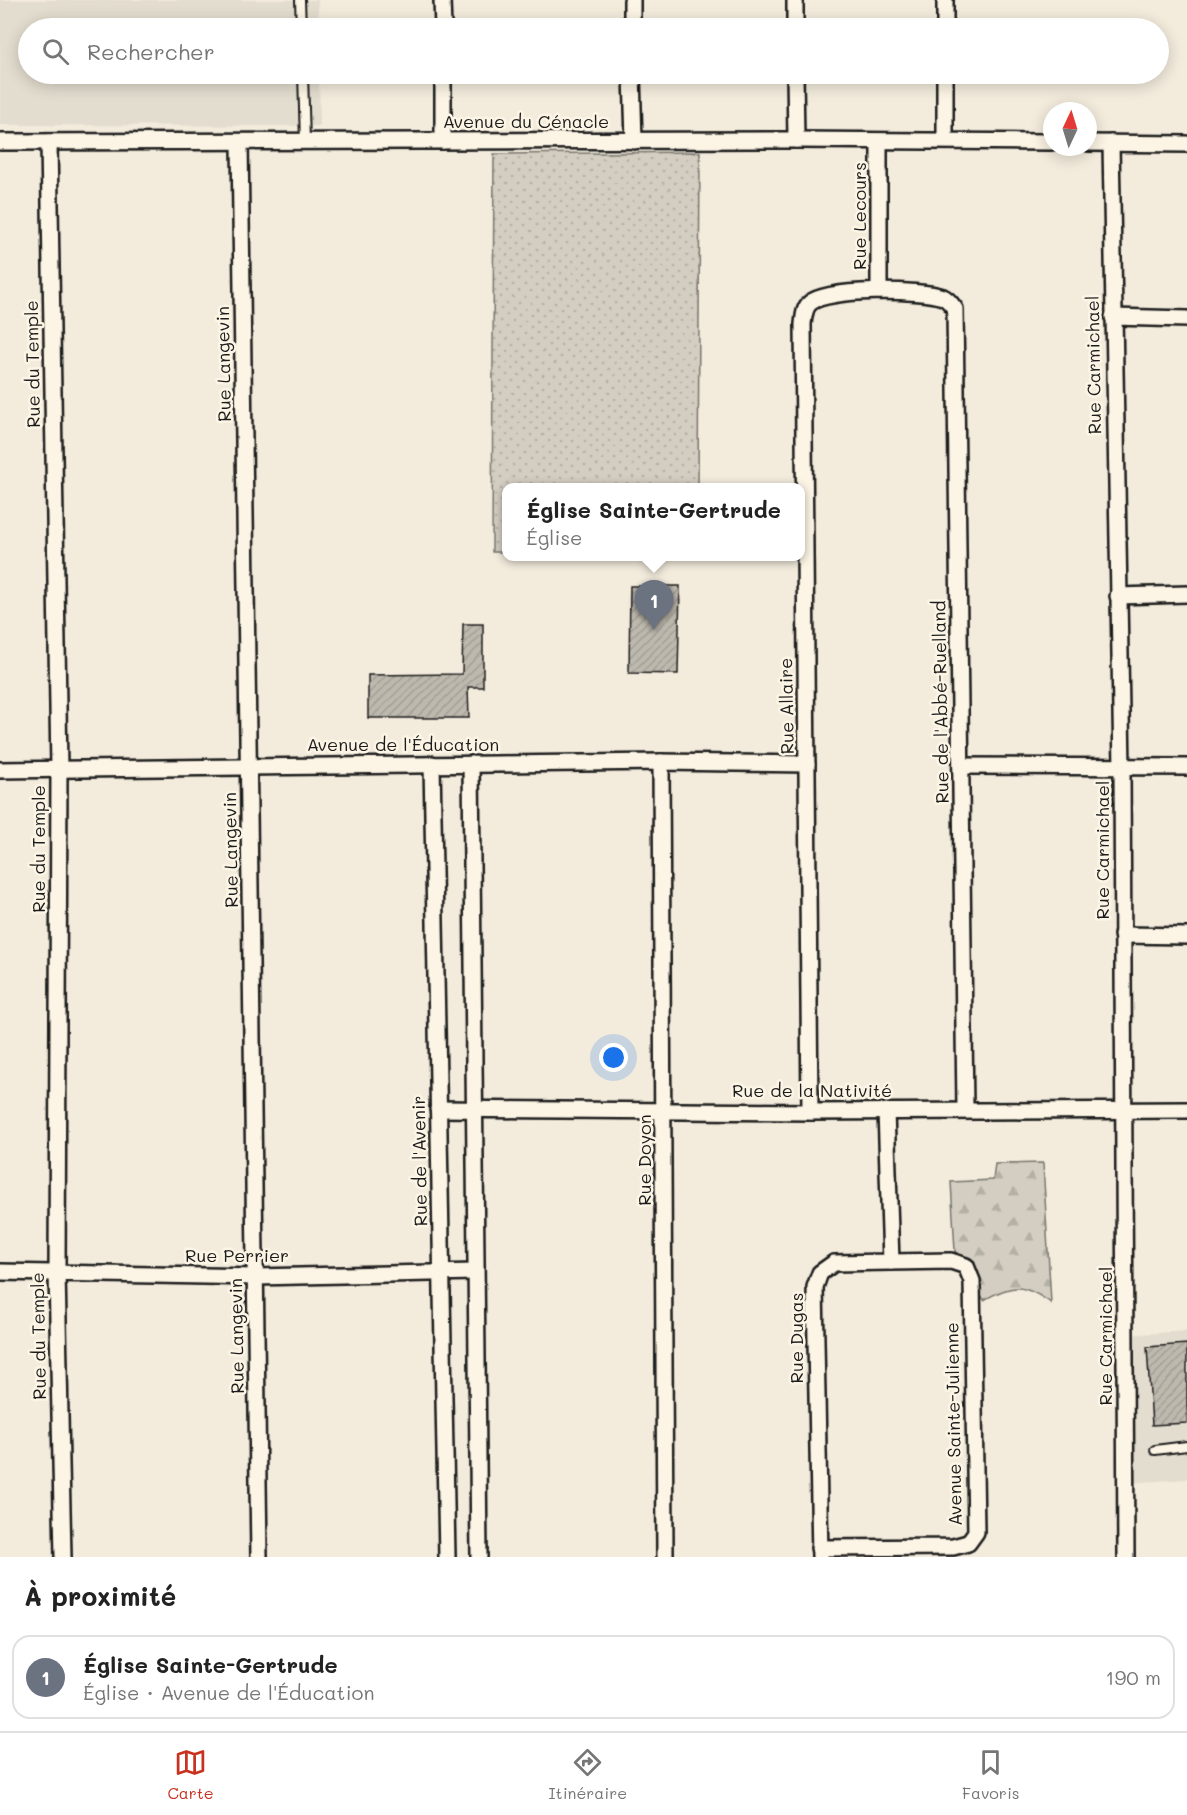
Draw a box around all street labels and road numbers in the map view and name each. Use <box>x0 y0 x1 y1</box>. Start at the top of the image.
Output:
street label: Avenue du Cénacle <box>443 109 609 133</box>
street label: Rue Lecours <box>847 162 871 270</box>
street label: Rue Carmichael <box>1080 295 1106 435</box>
street label: Rue du Temple <box>19 300 45 428</box>
street label: Rue Langevin <box>210 306 236 422</box>
street label: Rue de l'Abbé-Ruelland <box>926 600 954 804</box>
street label: Rue Allaire <box>773 657 799 755</box>
street label: Avenue de l'Éducation <box>307 732 499 756</box>
street label: Rue Carmichael <box>1090 781 1114 919</box>
street label: Rue du Temple <box>26 785 50 913</box>
street label: Rue Langevin <box>217 792 243 908</box>
street label: Rue de la Nativité <box>732 1078 892 1102</box>
street label: Rue de l'Avenir <box>406 1095 432 1227</box>
street label: Rue Doyon <box>632 1114 656 1206</box>
street label: Rue Perrier <box>185 1243 289 1267</box>
street label: Rue Carmichael <box>1093 1267 1117 1405</box>
street label: Rue du Temple <box>25 1272 51 1400</box>
street label: Rue Langevin <box>223 1278 249 1394</box>
street label: Rue Dugas <box>784 1293 808 1383</box>
street label: Avenue Sainte-Julienne <box>939 1322 967 1526</box>

